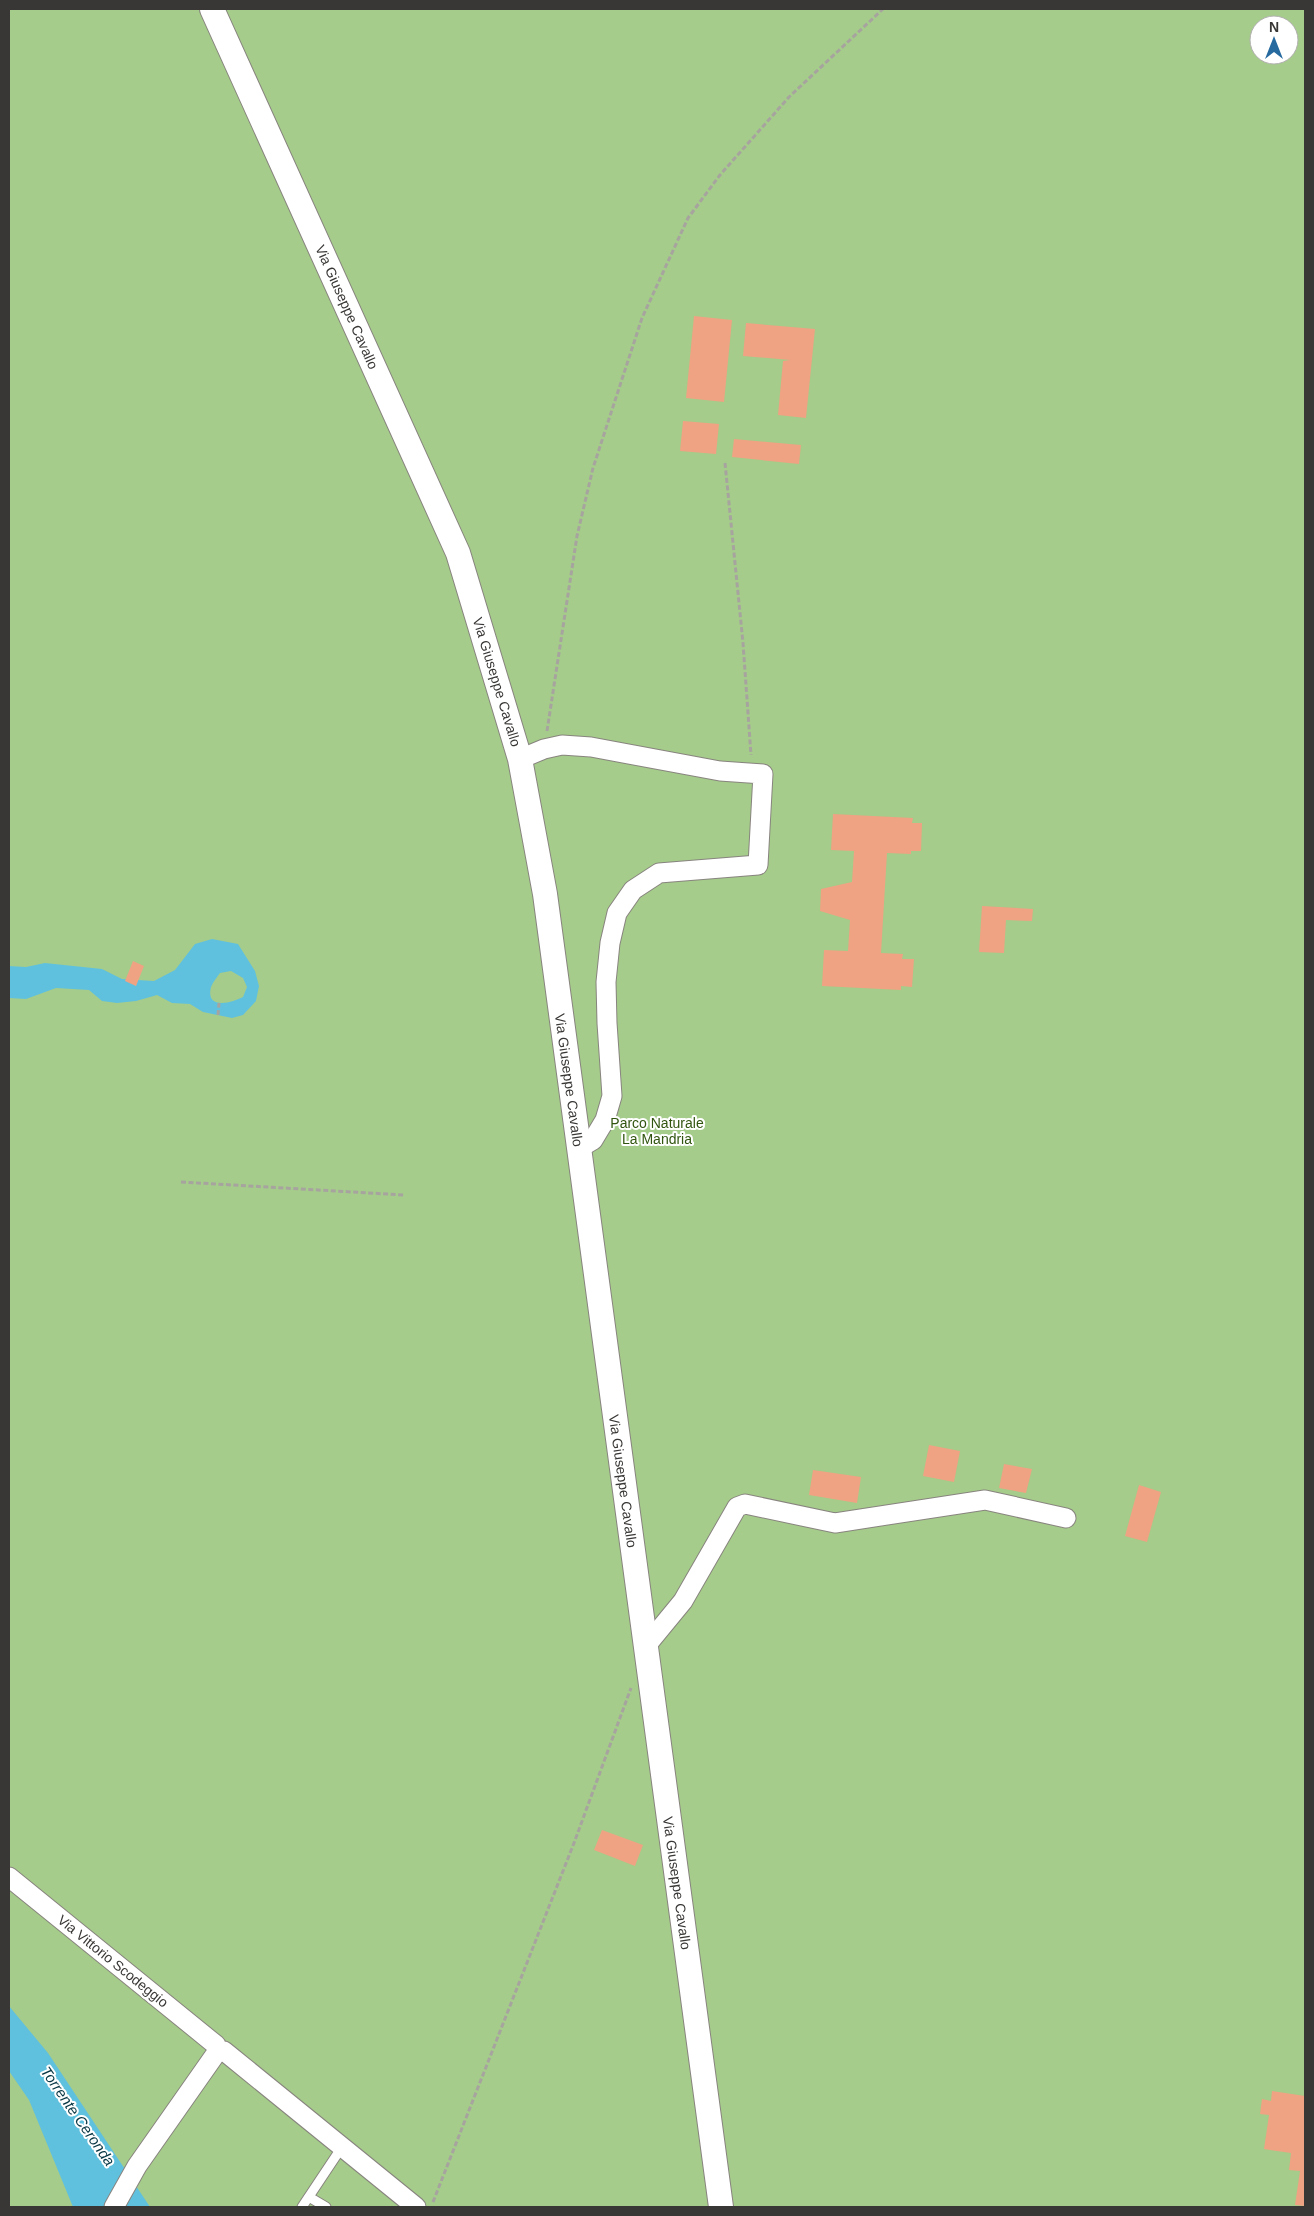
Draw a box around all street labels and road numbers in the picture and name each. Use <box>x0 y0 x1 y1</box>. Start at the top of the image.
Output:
street label: Via Giuseppe Cavallo <box>312 242 382 372</box>
street label: Via Giuseppe Cavallo <box>470 615 524 749</box>
street label: Via Giuseppe Cavallo <box>552 1012 586 1148</box>
street label: Via Giuseppe Cavallo <box>606 1413 640 1549</box>
street label: Via Giuseppe Cavallo <box>660 1815 694 1951</box>
street label: Via Vittorio Scodeggio <box>55 1912 172 2011</box>

